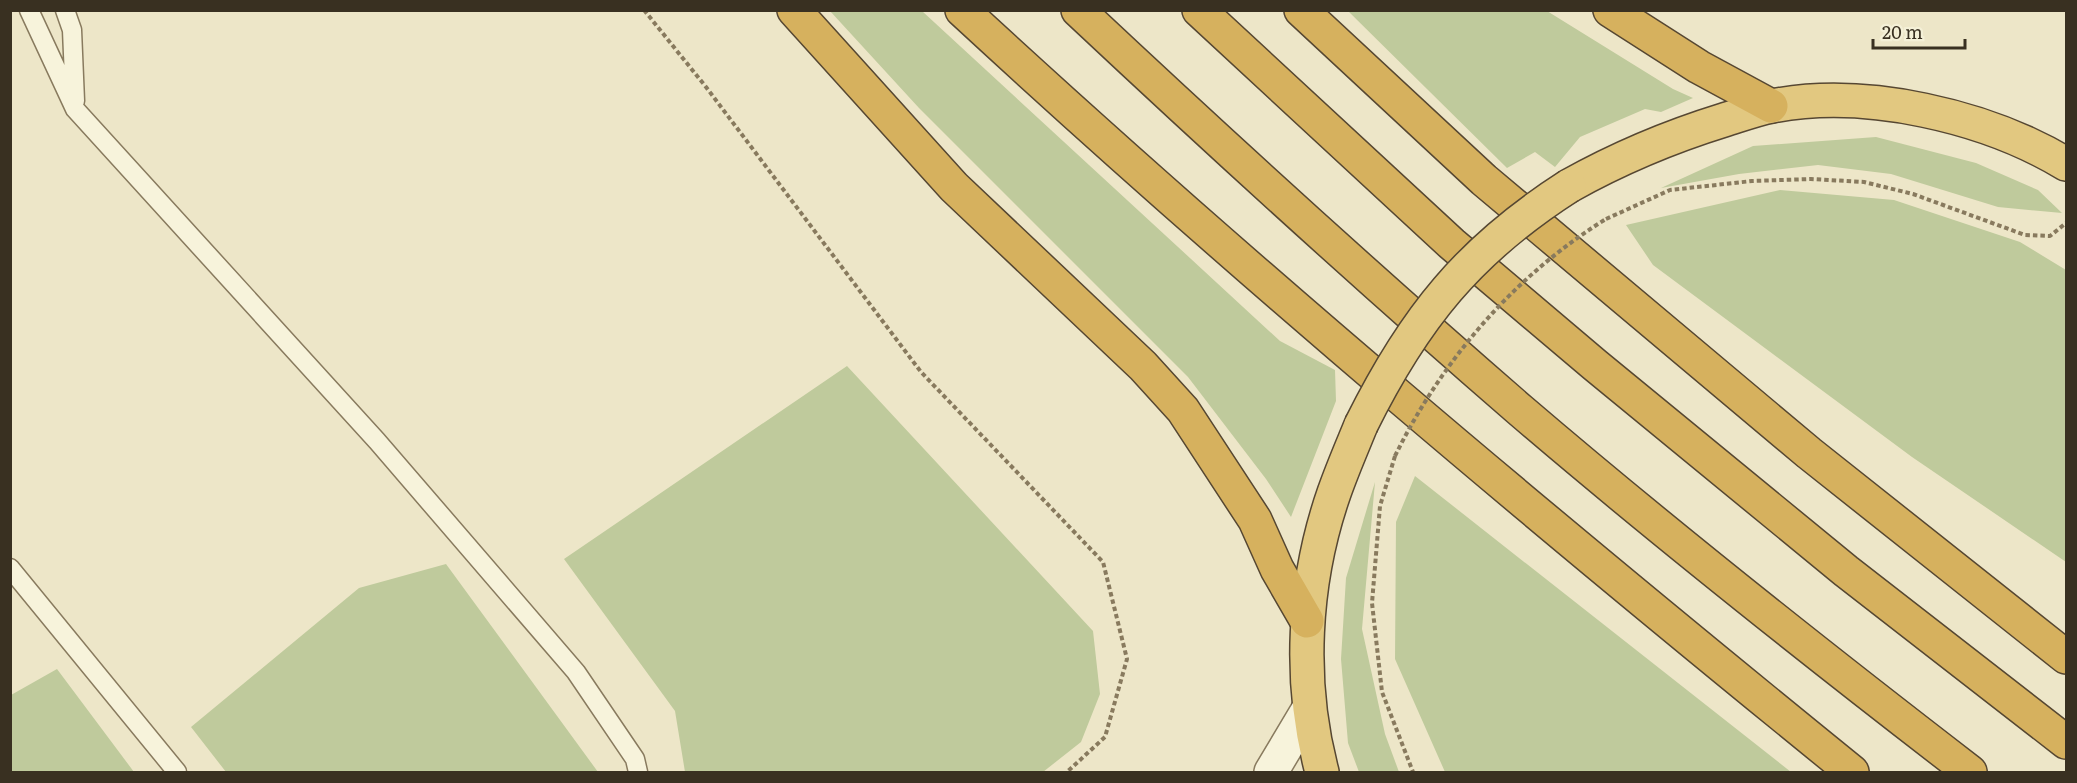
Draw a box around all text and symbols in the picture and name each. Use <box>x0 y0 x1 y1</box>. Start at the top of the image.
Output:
scale bar <box>1873 12 1964 50</box>
text: 20 m <box>1882 18 1923 45</box>

